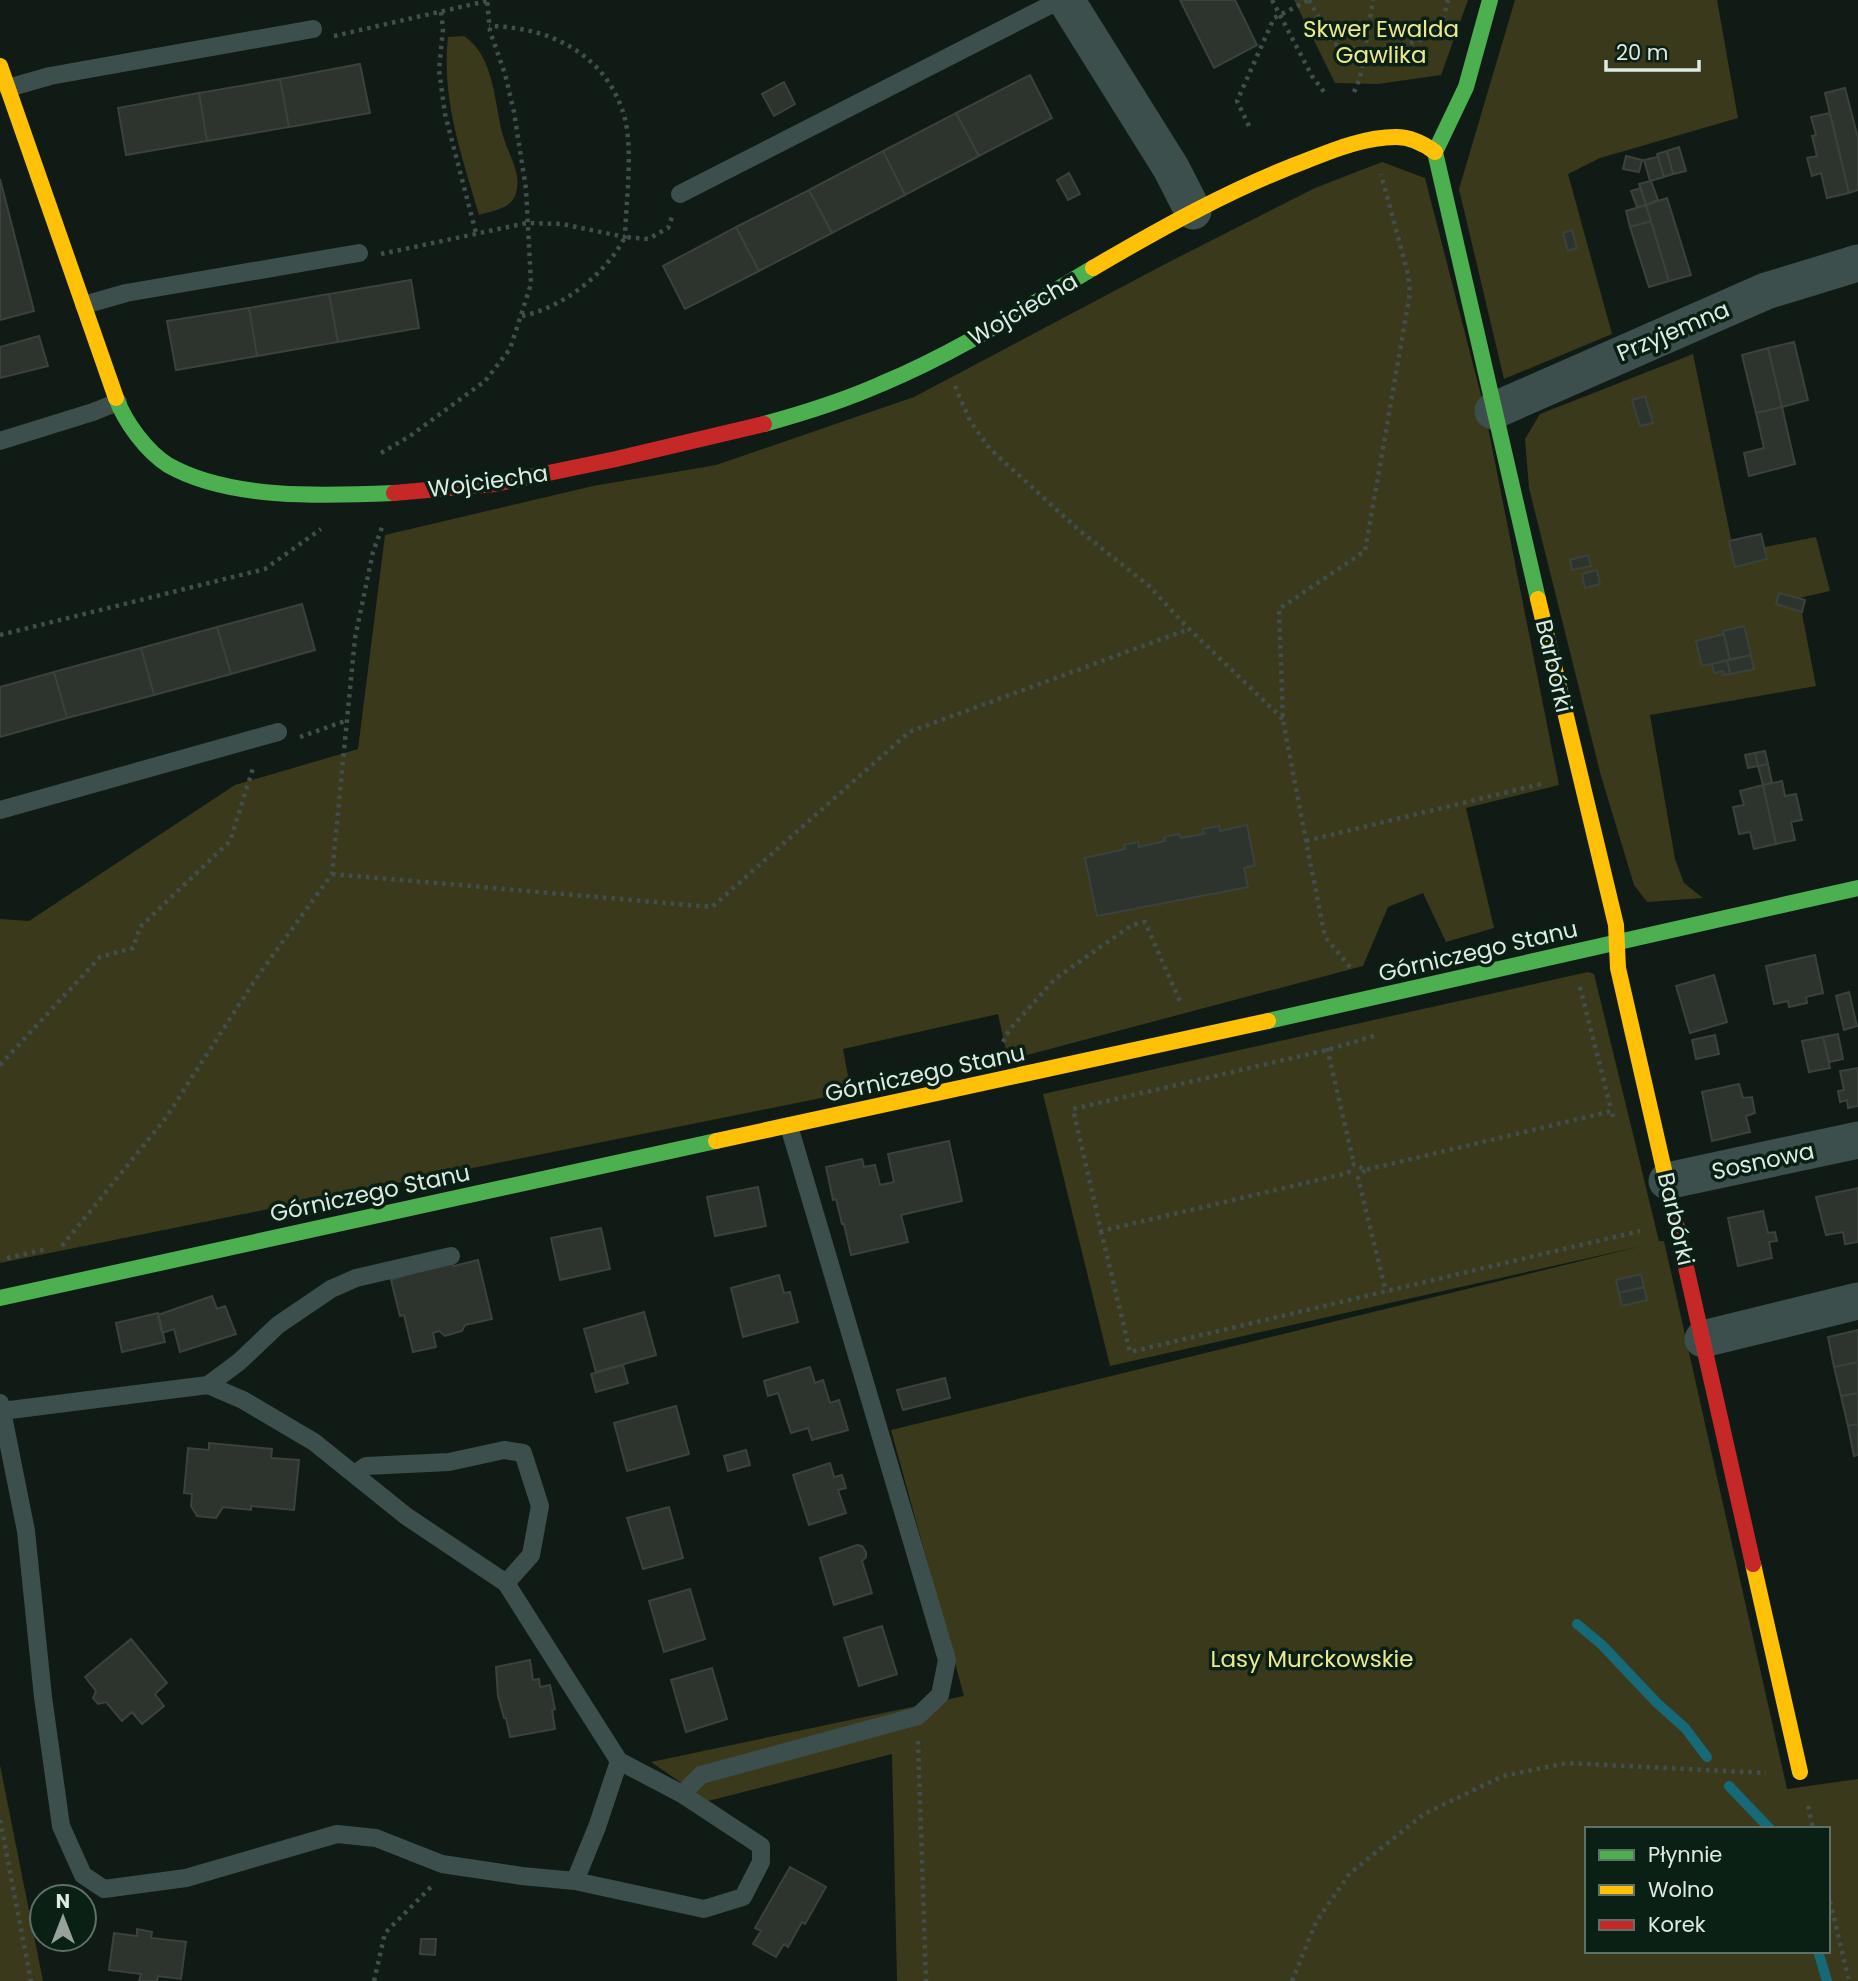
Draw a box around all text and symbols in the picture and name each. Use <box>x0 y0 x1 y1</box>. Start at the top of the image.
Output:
park label: Skwer Ewalda Gawlika <box>1303 13 1459 71</box>
scale bar <box>1606 28 1699 72</box>
text: 20 m <box>1616 38 1669 67</box>
street label: Wojciecha <box>963 265 1083 353</box>
street label: Przyjemna <box>1612 293 1734 369</box>
street label: Wojciecha <box>426 457 550 505</box>
street label: Barbórki <box>1528 616 1580 716</box>
street label: Górniczego Stanu <box>1375 913 1581 989</box>
street label: Górniczego Stanu <box>822 1036 1028 1110</box>
street label: Sosnowa <box>1709 1135 1817 1187</box>
street label: Górniczego Stanu <box>267 1156 473 1230</box>
street label: Barbórki <box>1650 1169 1702 1269</box>
park label: Lasy Murckowskie <box>1211 1643 1413 1675</box>
legend <box>1585 1827 1830 1953</box>
text: Płynnie <box>1648 1840 1722 1869</box>
text: Wolno <box>1648 1875 1714 1904</box>
north arrow <box>28 1883 98 1953</box>
text: N <box>56 1888 70 1915</box>
text: Korek <box>1648 1910 1706 1939</box>

